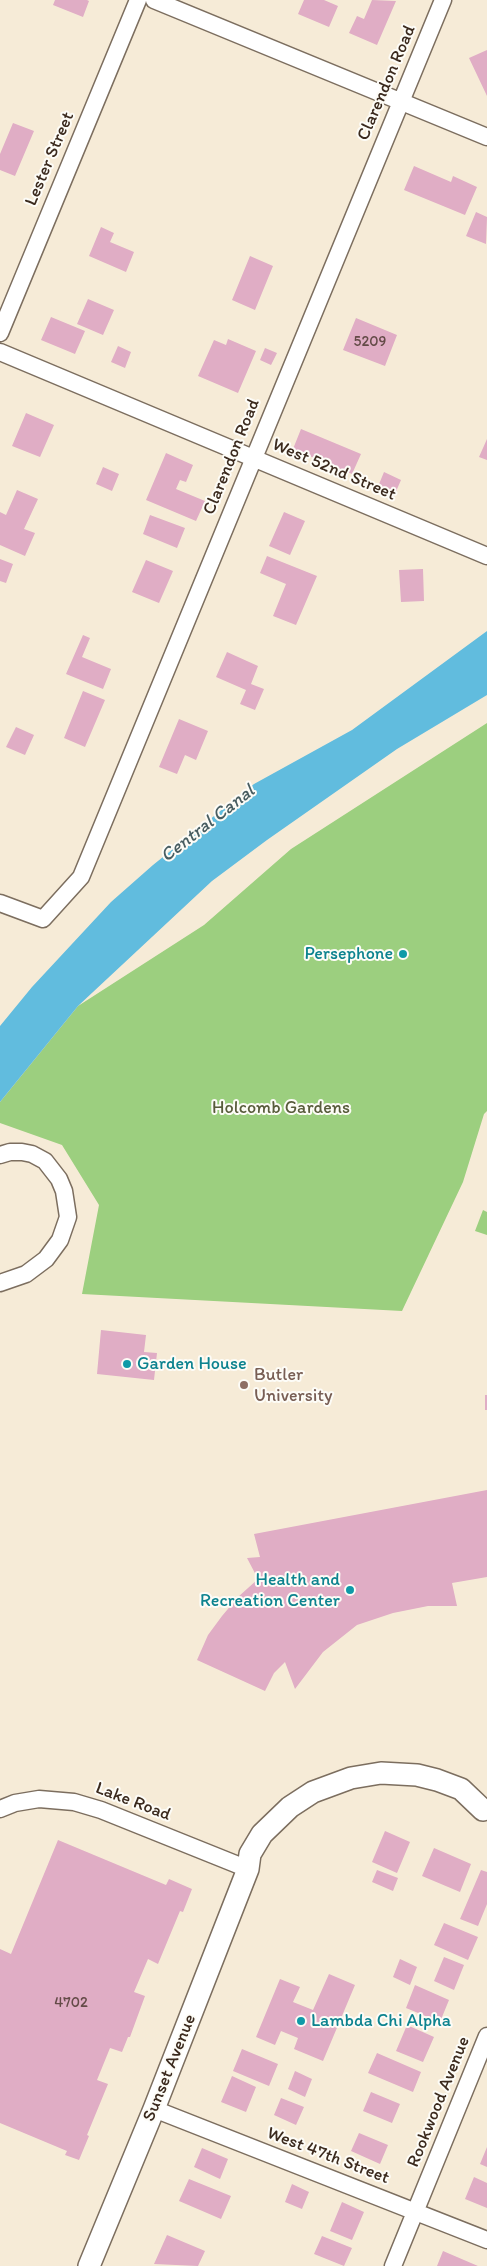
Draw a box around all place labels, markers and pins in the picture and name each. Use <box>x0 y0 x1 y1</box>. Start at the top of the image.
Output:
place label: Persephone <box>304 943 393 965</box>
marker: Persephone <box>397 948 409 960</box>
place label: Garden House <box>137 1353 247 1375</box>
marker: Garden House <box>121 1358 133 1370</box>
place label: Butler University <box>254 1364 333 1406</box>
marker: Butler University <box>238 1379 250 1391</box>
place label: Health and Recreation Center <box>200 1569 340 1612</box>
marker: Health and Recreation Center <box>344 1584 356 1596</box>
place label: Lambda Chi Alpha <box>311 2010 451 2032</box>
marker: Lambda Chi Alpha <box>295 2015 307 2027</box>

